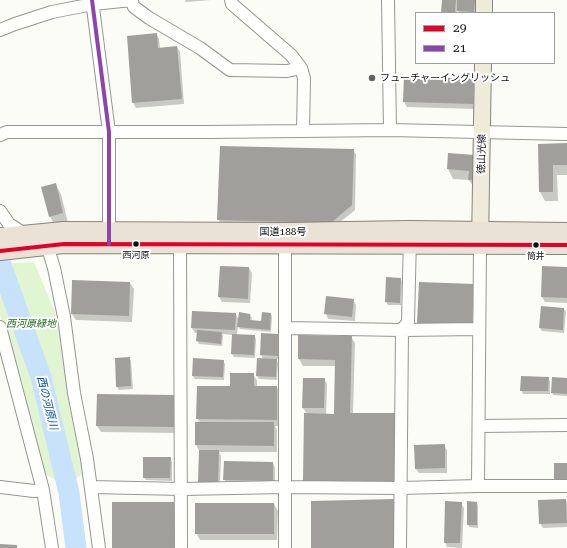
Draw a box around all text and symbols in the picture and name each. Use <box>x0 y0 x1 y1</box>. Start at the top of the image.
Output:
legend <box>415 12 555 64</box>
text: 29 <box>453 21 466 35</box>
text: 21 <box>453 41 466 55</box>
place label: フューチャーイングリッシュ <box>380 72 510 84</box>
marker: フューチャーイングリッシュ <box>367 73 377 83</box>
street label: 徳山光線 <box>476 134 488 174</box>
street label: 国道188号 <box>260 226 306 238</box>
marker: 西河原 <box>131 239 141 249</box>
marker: 筒井 <box>531 240 541 250</box>
place label: 西河原 <box>123 250 149 260</box>
place label: 筒井 <box>527 251 545 261</box>
park label: 西河原緑地 <box>6 318 56 330</box>
water label: 西の河原川 <box>34 375 60 431</box>

